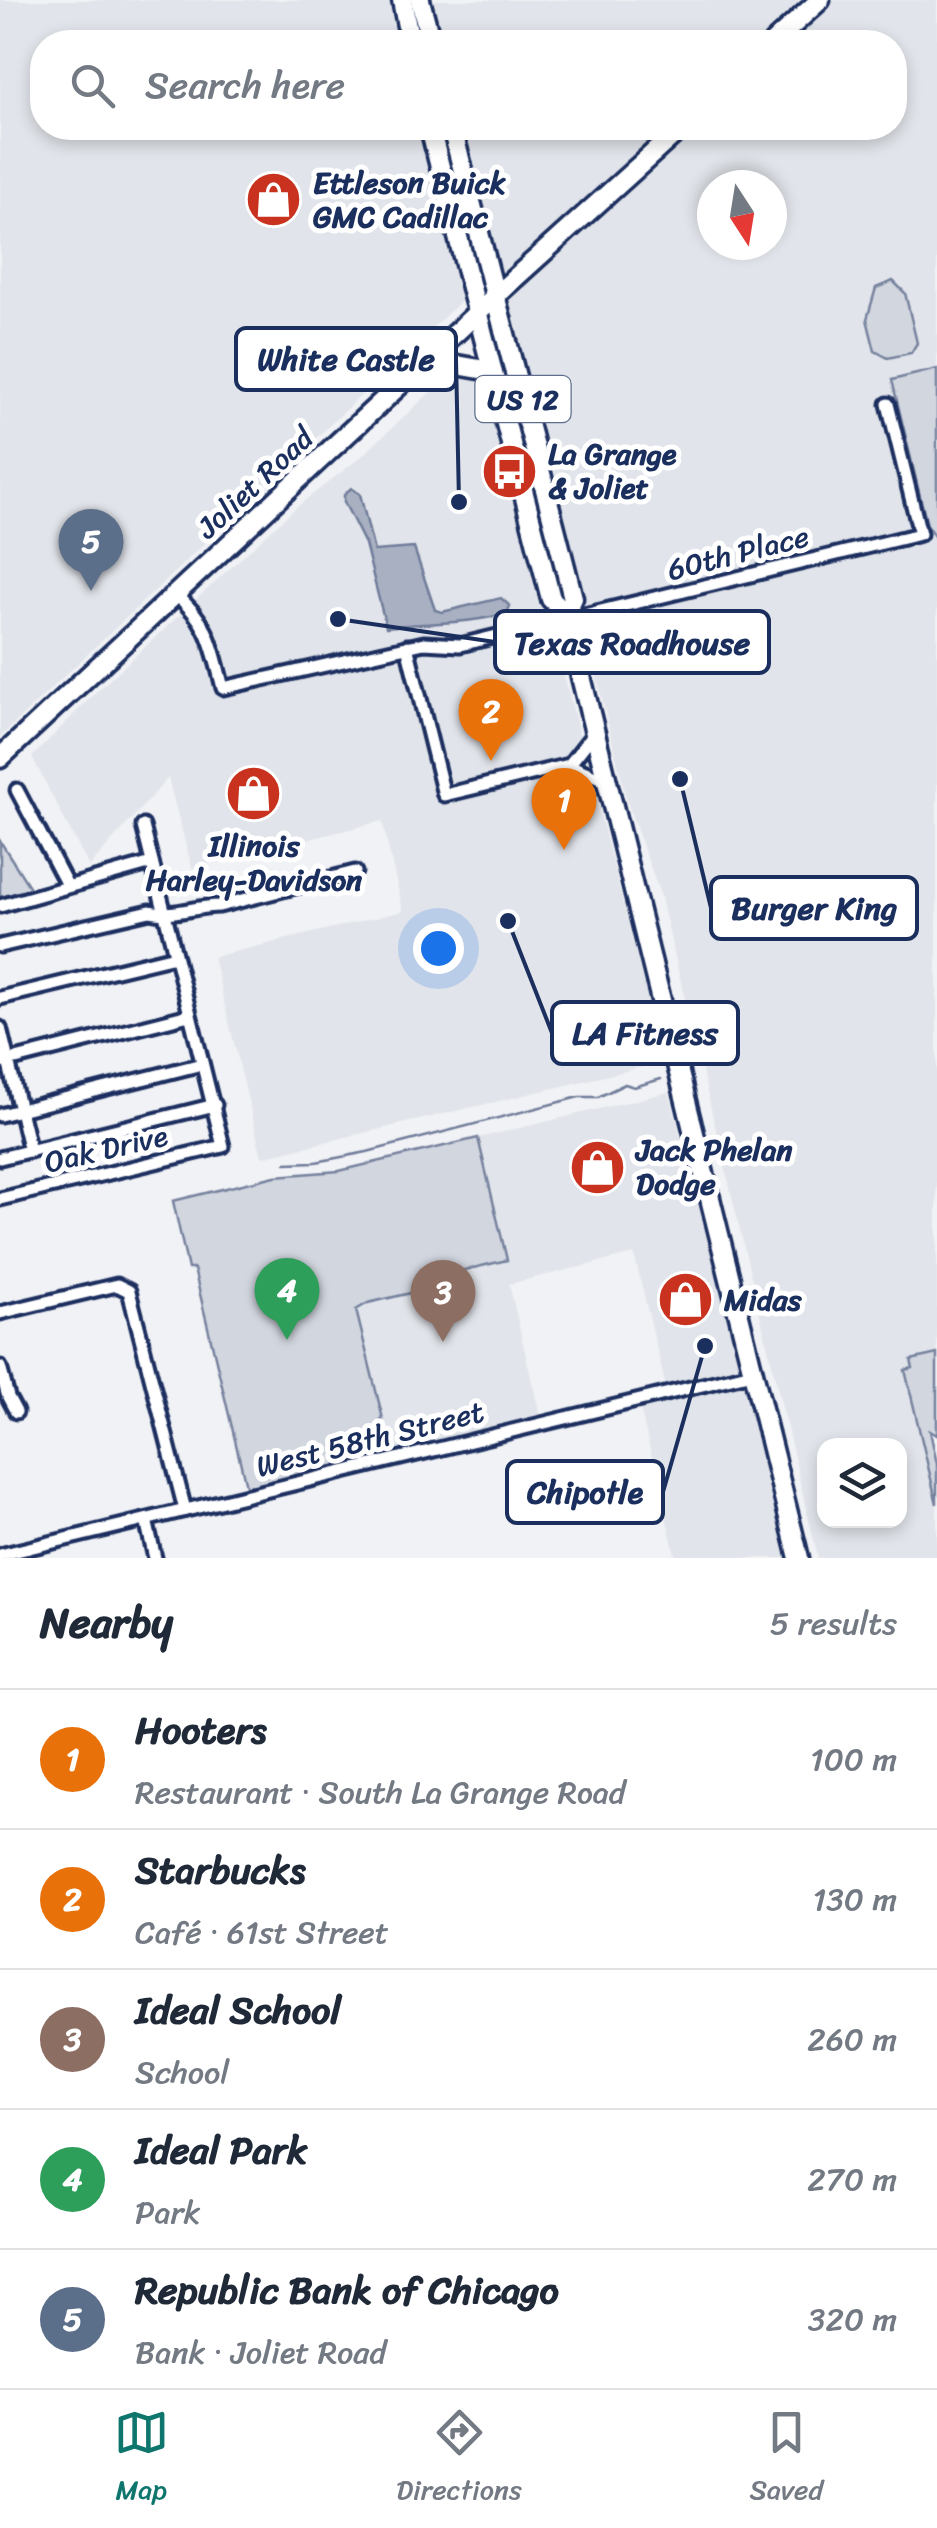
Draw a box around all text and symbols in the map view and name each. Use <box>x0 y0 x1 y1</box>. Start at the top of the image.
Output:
search box <box>30 30 907 140</box>
text: Search here <box>145 52 345 119</box>
icon: search <box>65 58 120 113</box>
place label: Ettleson Buick GMC Cadillac <box>313 156 507 244</box>
shop icon: Ettleson Buick GMC Cadillac <box>244 170 304 230</box>
north arrow <box>697 170 787 260</box>
callout: White Castle <box>236 328 456 390</box>
text: White Castle <box>257 331 435 388</box>
road number: US 12 <box>476 376 570 422</box>
street label: Joliet Road <box>183 412 328 553</box>
place label: La Grange & Joliet <box>548 427 677 515</box>
bus stop icon: La Grange & Joliet <box>479 441 539 501</box>
pin: 5 <box>58 508 124 591</box>
street label: 60th Place <box>661 509 815 597</box>
callout: Texas Roadhouse <box>495 611 769 673</box>
text: Texas Roadhouse <box>514 615 751 672</box>
pin: 2 <box>458 678 524 761</box>
shop icon: Illinois Harley-Davidson <box>224 763 284 823</box>
pin: 1 <box>532 768 596 850</box>
place label: Illinois Harley-Davidson <box>146 819 363 907</box>
callout: Burger King <box>711 877 917 939</box>
text: Burger King <box>731 880 897 937</box>
your location <box>413 923 464 974</box>
callout: LA Fitness <box>552 1002 738 1064</box>
text: LA Fitness <box>572 1005 719 1062</box>
street label: Oak Drive <box>39 1109 173 1189</box>
place label: Jack Phelan Dodge <box>634 1123 793 1211</box>
shop icon: Jack Phelan Dodge <box>567 1137 627 1197</box>
pin: 4 <box>254 1258 320 1340</box>
pin: 3 <box>410 1260 476 1342</box>
shop icon: Midas <box>655 1270 715 1330</box>
place label: Midas <box>723 1273 803 1327</box>
street label: West 58th Street <box>250 1385 490 1493</box>
map controls <box>817 1438 907 1528</box>
button: layers <box>817 1438 907 1528</box>
callout: Chipotle <box>507 1461 663 1523</box>
text: Chipotle <box>526 1464 644 1521</box>
text: Nearby <box>40 1586 173 1660</box>
text: 5 results <box>770 1595 897 1652</box>
text: Hooters <box>135 1697 267 1764</box>
text: 1 <box>66 1731 79 1788</box>
text: 100 m <box>810 1731 897 1788</box>
text: Restaurant · South La Grange Road <box>135 1764 626 1821</box>
text: Starbucks <box>135 1837 306 1904</box>
text: 2 <box>63 1871 82 1928</box>
text: 130 m <box>813 1871 897 1928</box>
text: Café · 61st Street <box>135 1904 389 1961</box>
text: Ideal School <box>135 1977 341 2044</box>
text: 3 <box>64 2011 81 2068</box>
text: 260 m <box>807 2011 897 2068</box>
text: School <box>135 2044 229 2101</box>
text: Ideal Park <box>135 2117 307 2184</box>
text: 4 <box>62 2151 83 2208</box>
text: 270 m <box>807 2151 897 2208</box>
text: Park <box>135 2184 201 2241</box>
text: Republic Bank of Chicago <box>135 2257 559 2324</box>
text: 5 <box>63 2291 82 2348</box>
text: 320 m <box>808 2291 897 2348</box>
text: Bank · Joliet Road <box>135 2324 386 2381</box>
tab: Map <box>114 2405 169 2514</box>
tab: Directions <box>396 2405 522 2514</box>
tab: Saved <box>749 2405 823 2514</box>

